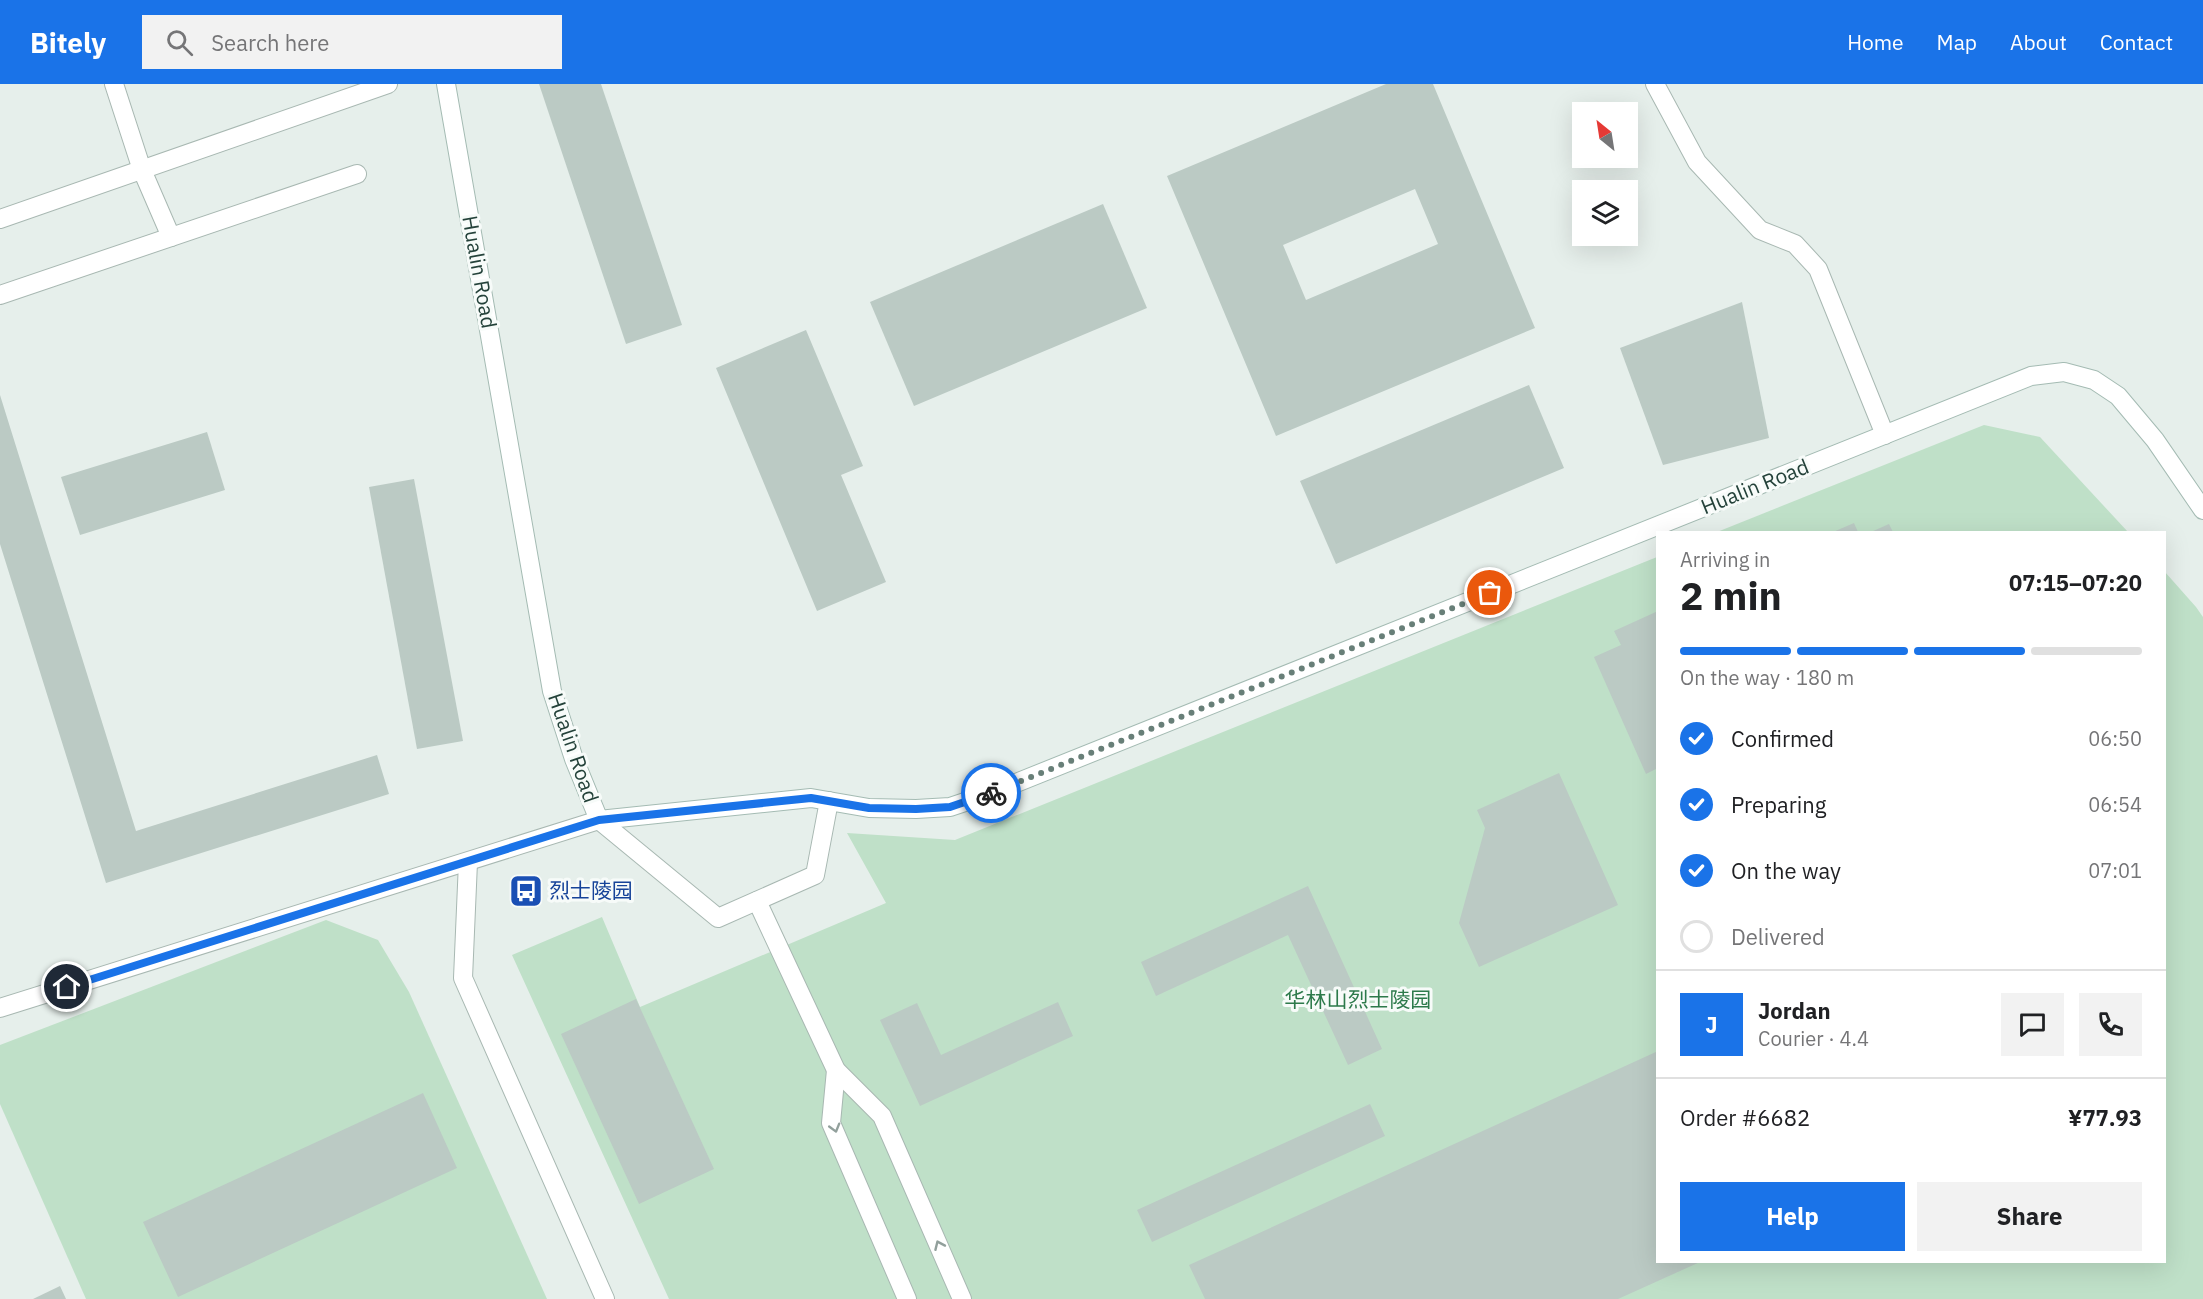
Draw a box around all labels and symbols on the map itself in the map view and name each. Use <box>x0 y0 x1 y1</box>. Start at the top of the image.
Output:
north arrow <box>1572 102 1638 168</box>
street label: Hualin Road <box>456 213 504 330</box>
street label: Hualin Road <box>1696 452 1813 520</box>
pin <box>1464 567 1515 618</box>
street label: Hualin Road <box>542 689 606 806</box>
courier <box>961 763 1021 823</box>
bus stop icon: 烈士陵园 <box>508 873 544 909</box>
place label: 烈士陵园 <box>549 876 633 904</box>
pin <box>41 961 92 1012</box>
park label: 华林山烈士陵园 <box>1285 985 1432 1013</box>
one-way arrow <box>828 1122 840 1133</box>
one-way arrow <box>934 1241 946 1252</box>

